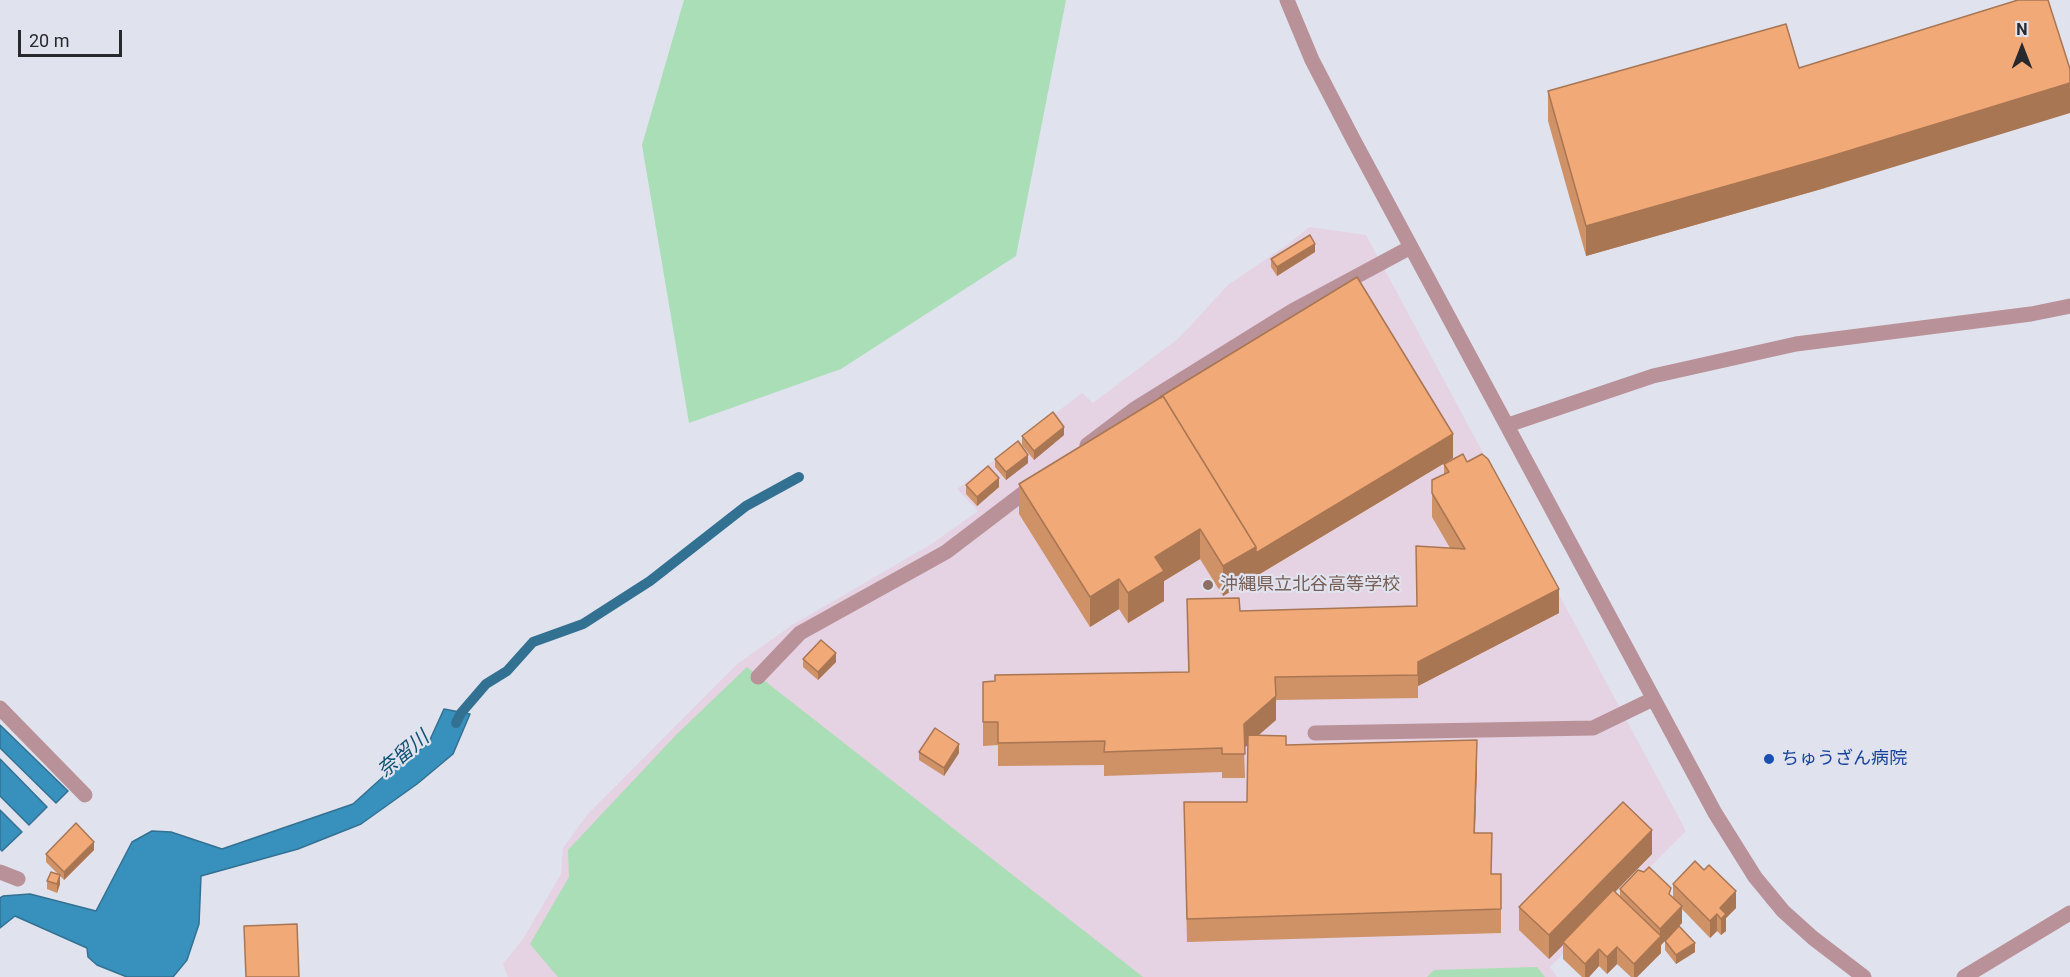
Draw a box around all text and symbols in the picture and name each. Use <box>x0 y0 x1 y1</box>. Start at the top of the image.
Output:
scale bar <box>21 18 124 56</box>
north arrow <box>1992 18 2052 78</box>
text: N <box>2016 20 2028 39</box>
text: 20 m <box>29 30 69 51</box>
place label: 沖縄県立北谷高等学校 <box>1220 574 1400 596</box>
marker: 沖縄県立北谷高等学校 <box>1201 578 1215 592</box>
water label: 奈留川 <box>373 727 435 783</box>
place label: ちゅうざん病院 <box>1781 748 1907 770</box>
marker: ちゅうざん病院 <box>1762 752 1776 766</box>

